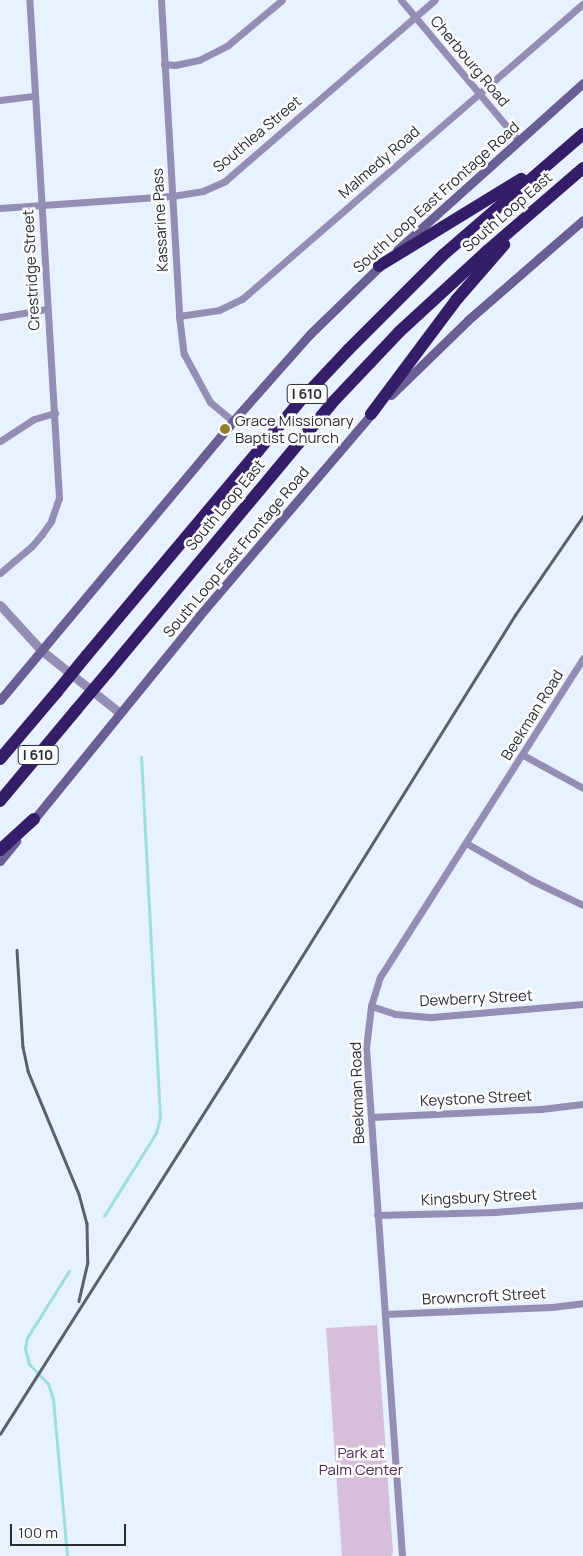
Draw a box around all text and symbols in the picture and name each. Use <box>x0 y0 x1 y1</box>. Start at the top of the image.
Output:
street label: Cherbourg Road <box>427 12 513 110</box>
street label: Southlea Street <box>209 92 305 176</box>
street label: South Loop East Frontage Road <box>349 118 523 276</box>
street label: Malmedy Road <box>335 122 423 202</box>
street label: Kassarine Pass <box>148 168 172 272</box>
street label: South Loop East <box>458 168 556 256</box>
street label: Crestridge Street <box>19 209 43 331</box>
road number: I 610 <box>286 382 328 406</box>
place label: Grace Missionary Baptist Church <box>235 411 354 446</box>
marker: Grace Missionary Baptist Church <box>219 423 231 435</box>
street label: South Loop East <box>182 456 268 554</box>
street label: South Loop East Frontage Road <box>159 463 313 641</box>
street label: Beekman Road <box>497 667 567 763</box>
road number: I 610 <box>17 744 59 766</box>
street label: Dewberry Street <box>419 986 533 1010</box>
street label: Beekman Road <box>346 1041 368 1145</box>
street label: Keystone Street <box>420 1086 532 1110</box>
street label: Kingsbury Street <box>421 1185 537 1209</box>
street label: Browncroft Street <box>422 1284 546 1308</box>
park label: Park at Palm Center <box>319 1443 403 1478</box>
scale bar <box>12 1514 129 1546</box>
text: 100 m <box>18 1522 58 1543</box>

